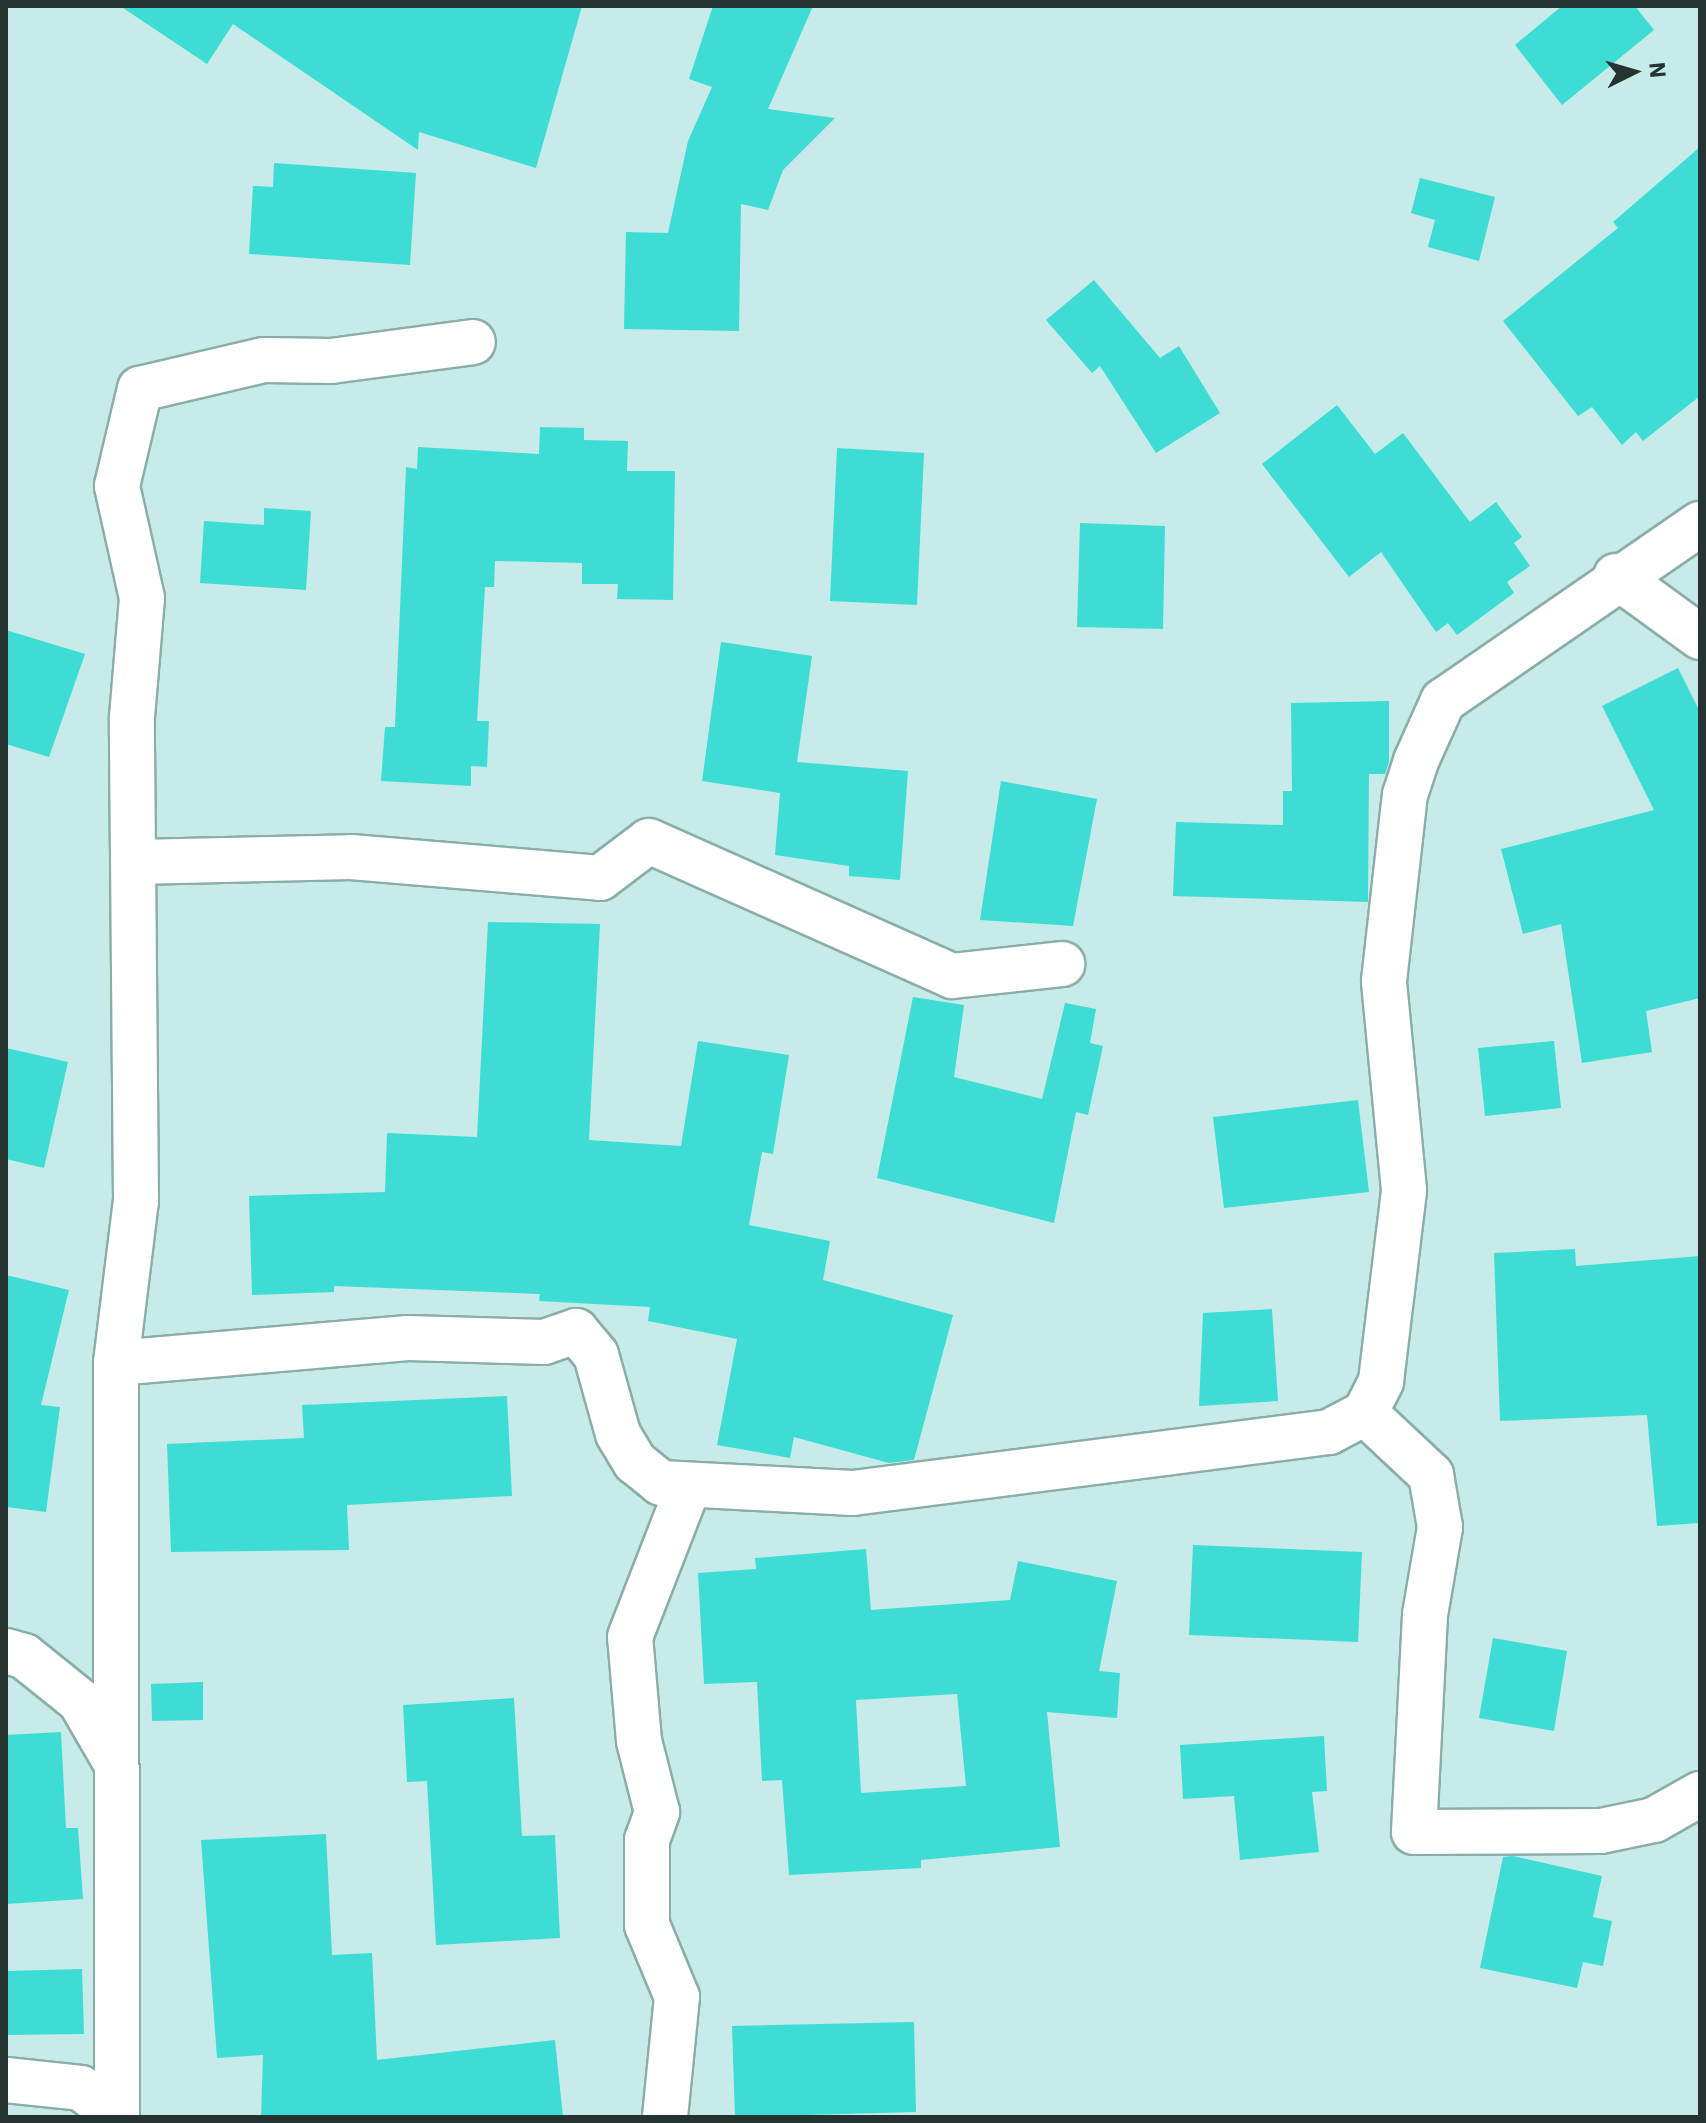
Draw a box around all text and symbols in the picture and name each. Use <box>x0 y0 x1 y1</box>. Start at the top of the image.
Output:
north arrow <box>1594 32 1674 112</box>
text: N <box>1643 61 1674 79</box>

